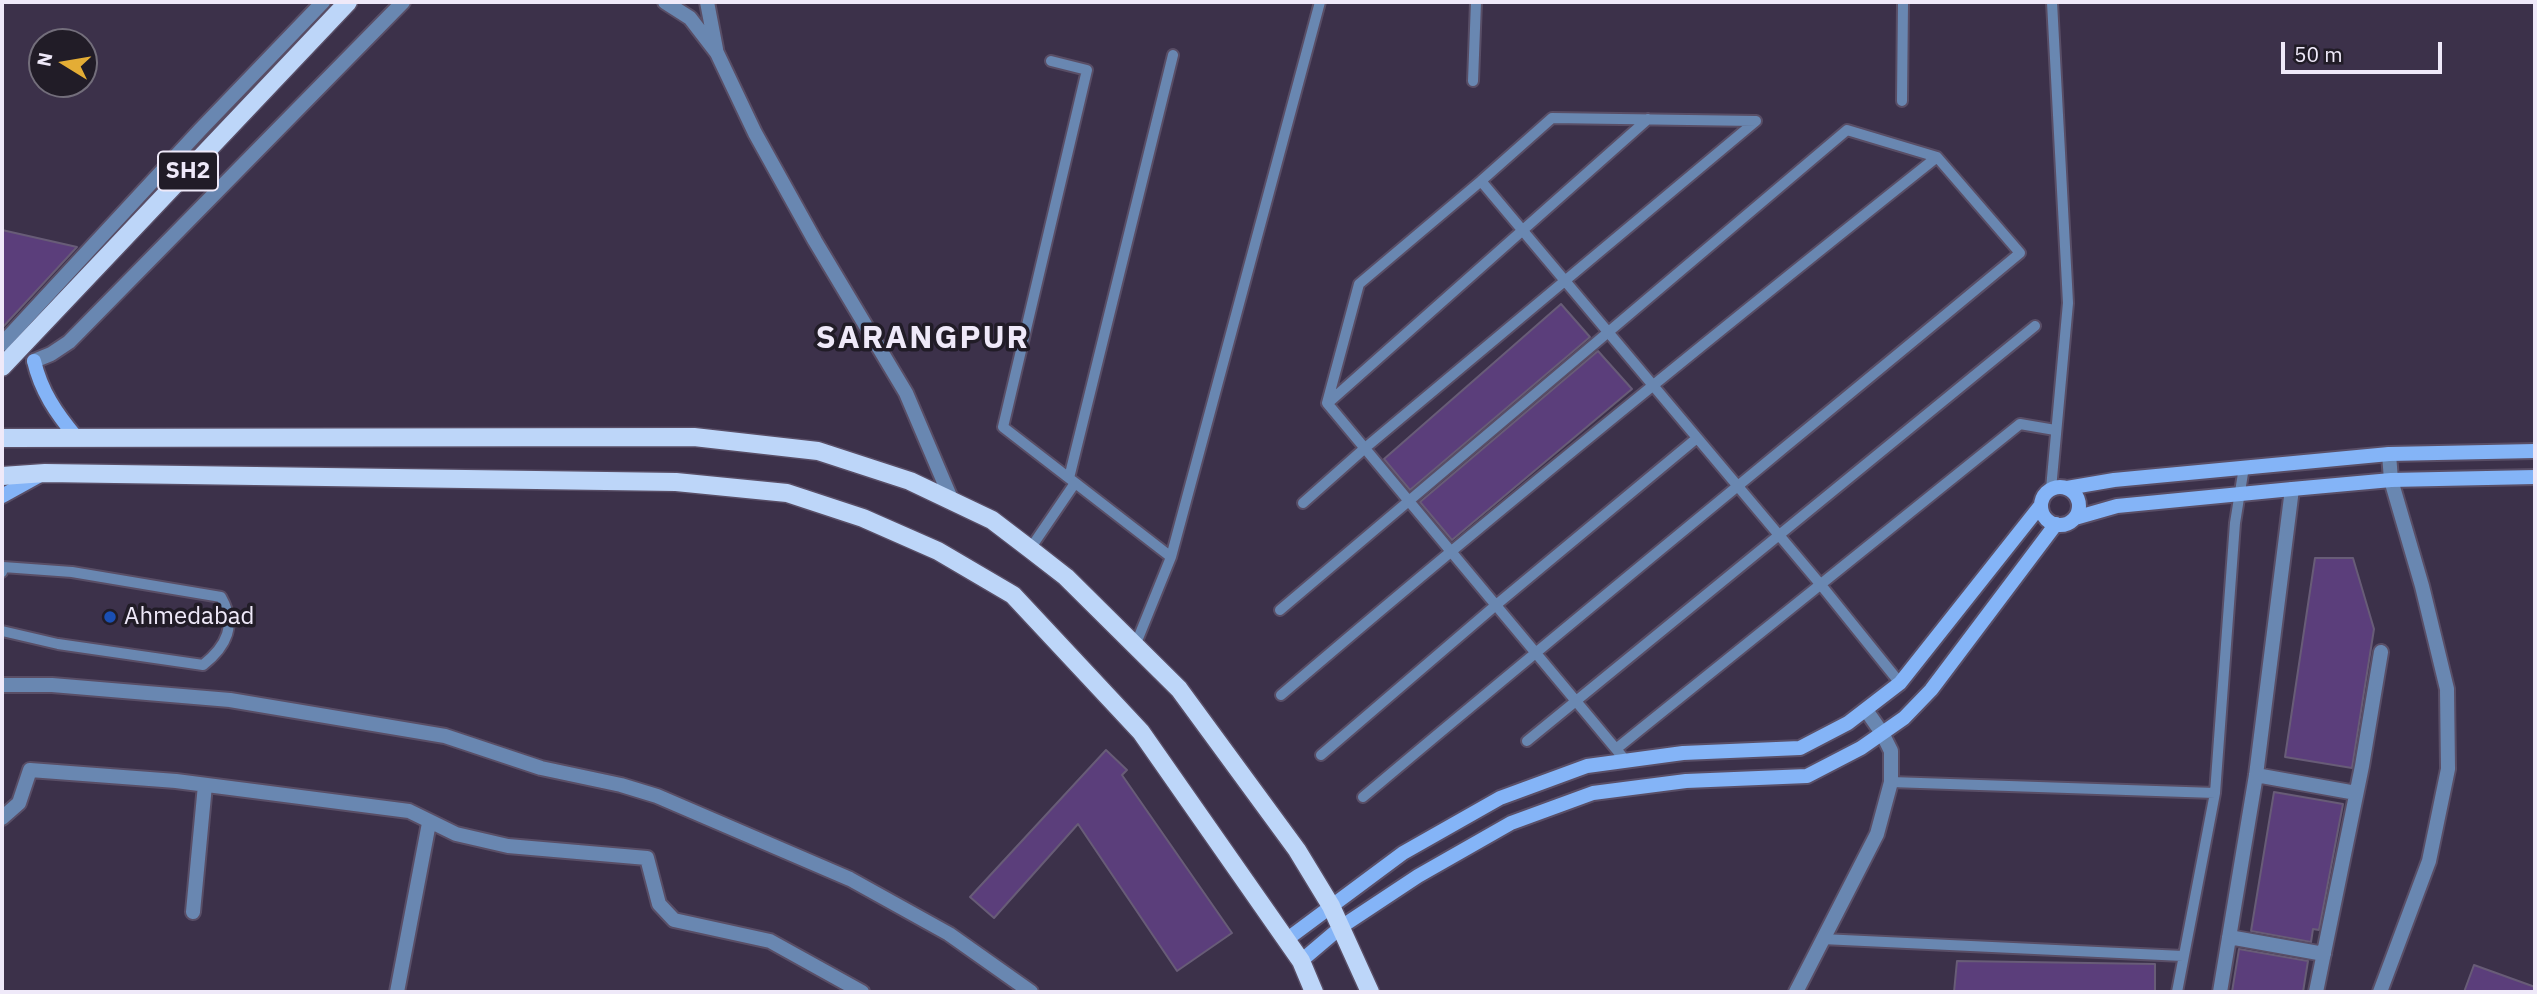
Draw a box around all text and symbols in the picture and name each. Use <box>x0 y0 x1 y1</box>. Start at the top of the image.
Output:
north arrow <box>28 28 98 98</box>
scale bar <box>2285 28 2446 72</box>
text: 50 m <box>2294 40 2343 68</box>
text: N <box>31 50 57 68</box>
road number: SH2 <box>158 152 218 190</box>
district label: SARANGPUR <box>817 320 1029 358</box>
place label: Ahmedabad <box>124 603 255 631</box>
marker: Ahmedabad <box>102 609 118 625</box>

